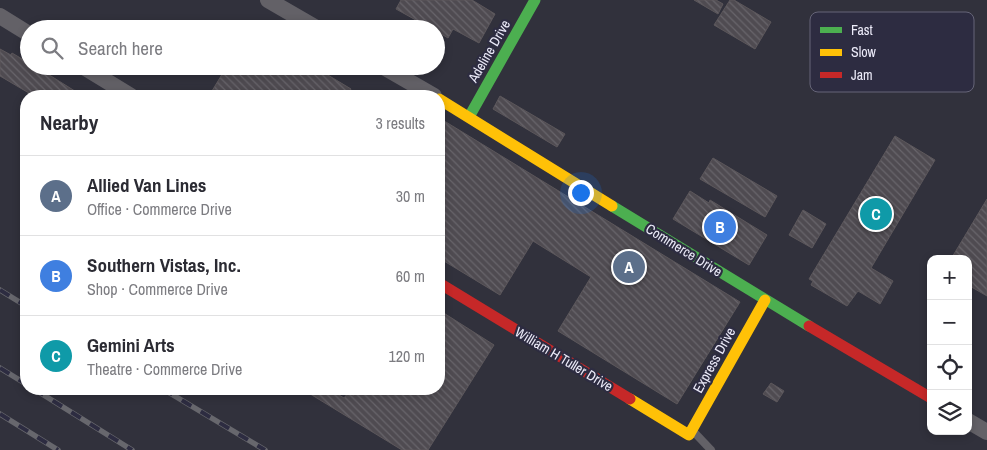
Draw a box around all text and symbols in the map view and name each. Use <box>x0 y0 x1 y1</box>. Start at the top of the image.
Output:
legend <box>810 12 974 92</box>
street label: Adeline Drive <box>463 16 514 86</box>
search box <box>20 20 445 75</box>
text: Fast <box>851 21 873 39</box>
icon: search <box>38 34 66 62</box>
text: Search here <box>78 35 163 61</box>
text: Slow <box>851 43 877 61</box>
text: Jam <box>851 66 873 84</box>
text: Nearby <box>40 108 98 137</box>
text: 3 results <box>375 112 425 134</box>
text: Allied Van Lines <box>87 172 207 198</box>
your location <box>568 180 594 206</box>
text: A <box>51 185 61 207</box>
text: 30 m <box>396 185 425 207</box>
pin: C <box>860 195 892 233</box>
text: Office · Commerce Drive <box>87 198 232 220</box>
pin: B <box>704 208 736 246</box>
street label: Commerce Drive <box>642 219 726 281</box>
pin: A <box>613 248 645 286</box>
text: Southern Vistas, Inc. <box>87 252 241 278</box>
map controls <box>927 255 972 435</box>
button: + <box>927 255 972 300</box>
text: B <box>51 265 61 287</box>
text: 60 m <box>396 265 425 287</box>
text: Shop · Commerce Drive <box>87 278 228 300</box>
button: − <box>927 300 972 345</box>
street label: William H Tuller Drive <box>512 323 616 395</box>
street label: Express Drive <box>689 324 739 396</box>
text: Gemini Arts <box>87 332 175 358</box>
text: C <box>51 345 61 367</box>
text: 120 m <box>389 345 425 367</box>
button: locate <box>927 345 972 390</box>
text: Theatre · Commerce Drive <box>87 358 242 380</box>
button: layers <box>927 390 972 435</box>

